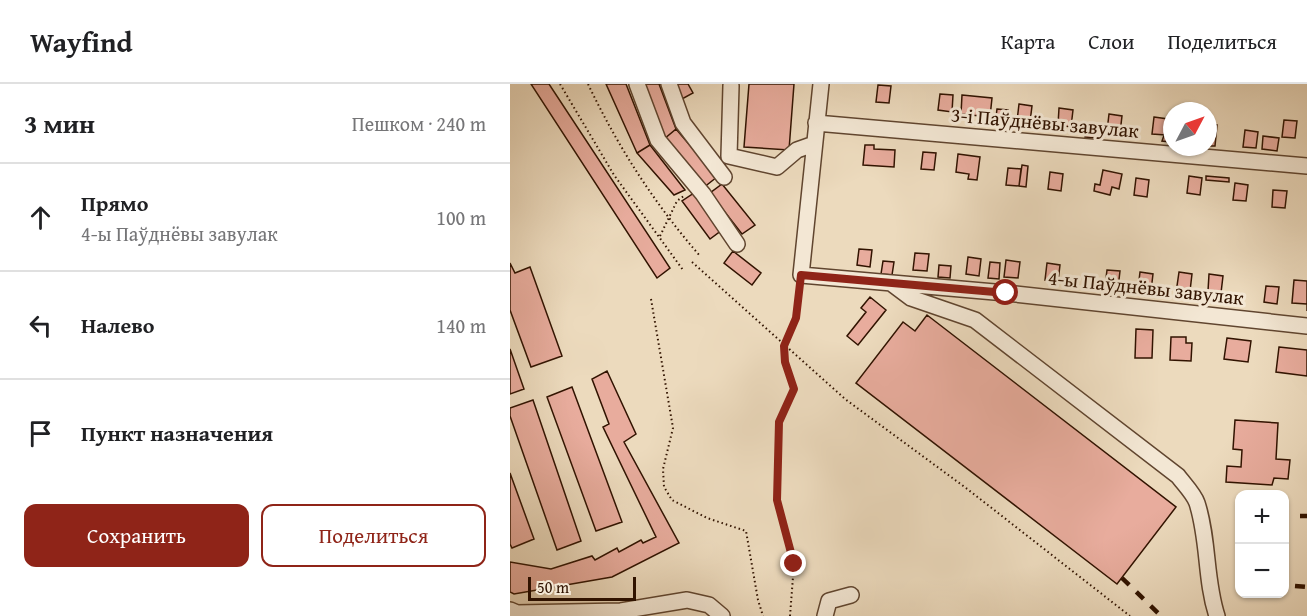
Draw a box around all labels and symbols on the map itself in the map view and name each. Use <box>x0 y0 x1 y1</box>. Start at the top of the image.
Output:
street label: 3-і Паўднёвы завулак <box>950 99 1141 145</box>
north arrow <box>1163 102 1217 156</box>
street label: 4-ы Паўднёвы завулак <box>1047 262 1246 312</box>
route start <box>992 279 1018 305</box>
route end <box>780 550 806 576</box>
scale bar <box>528 574 636 602</box>

